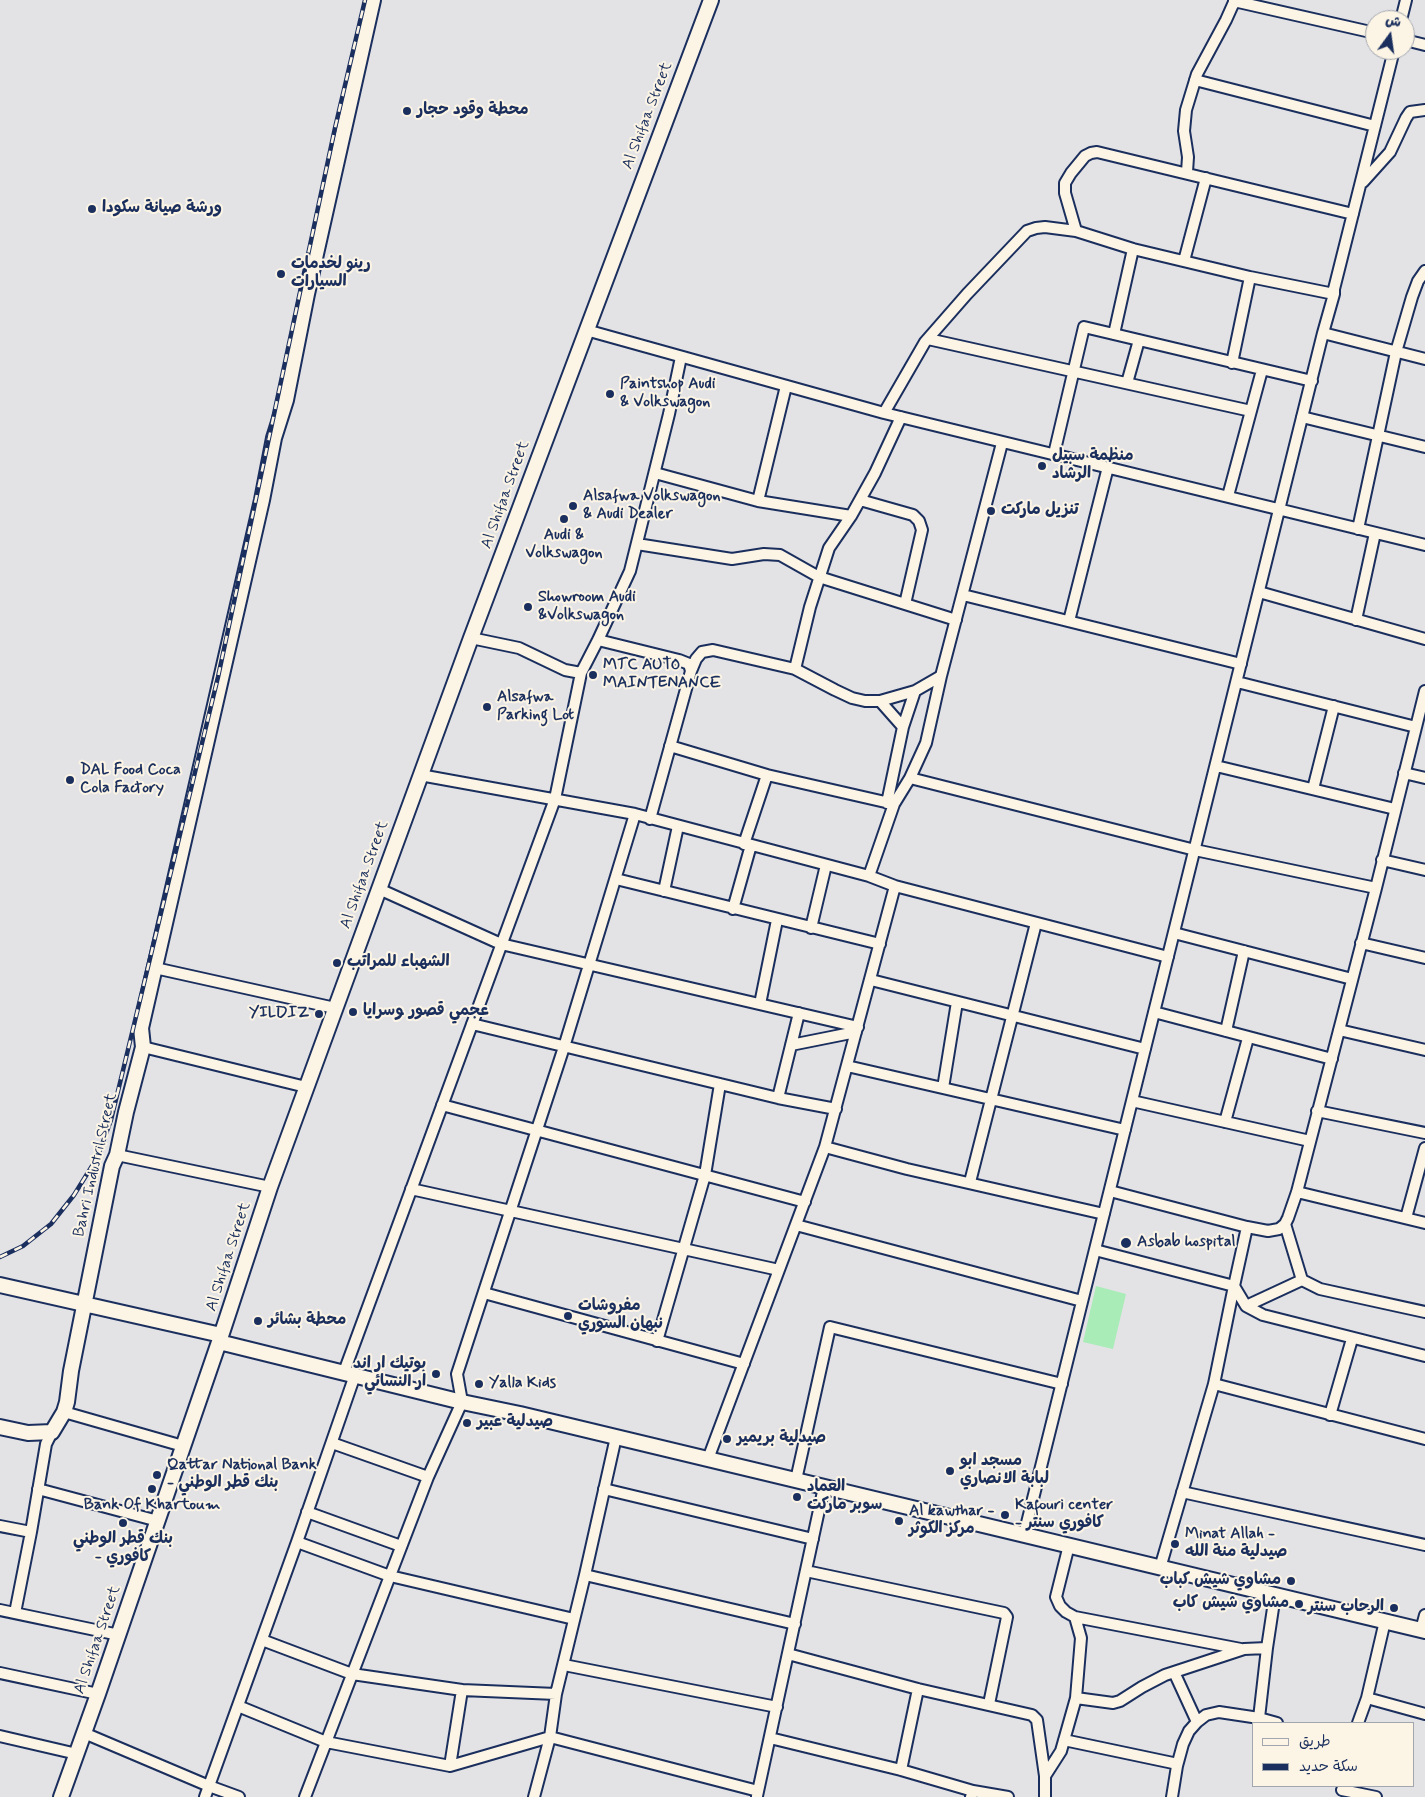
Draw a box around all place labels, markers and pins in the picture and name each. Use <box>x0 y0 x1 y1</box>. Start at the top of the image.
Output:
place label: محطة وقود حجار <box>417 101 529 121</box>
marker: محطة وقود حجار <box>401 105 413 117</box>
place label: ورشة صيانة سكودا <box>102 199 222 219</box>
marker: ورشة صيانة سكودا <box>86 203 98 215</box>
place label: رينو لخدمات السيارات <box>291 255 371 293</box>
marker: رينو لخدمات السيارات <box>275 268 287 280</box>
place label: Paintshop Audi & Volkswagon <box>620 375 715 413</box>
marker: Paintshop Audi & Volkswagon <box>604 388 616 400</box>
place label: منظمة سبيل الرشاد <box>1052 447 1133 485</box>
marker: منظمة سبيل الرشاد <box>1036 460 1048 472</box>
place label: Alsafwa Volkswagon & Audi Dealer <box>583 487 721 525</box>
marker: Alsafwa Volkswagon & Audi Dealer <box>567 500 579 512</box>
place label: تنزيل ماركت <box>1001 501 1079 521</box>
marker: تنزيل ماركت <box>985 505 997 517</box>
marker: Audi & Volkswagon <box>558 513 570 525</box>
place label: Audi & Volkswagon <box>526 526 602 564</box>
place label: Showroom Audi &Volkswagon <box>538 588 636 626</box>
marker: Showroom Audi &Volkswagon <box>522 601 534 613</box>
place label: MTC AUTO MAINTENANCE <box>603 656 721 694</box>
marker: MTC AUTO MAINTENANCE <box>587 669 599 681</box>
place label: Alsafwa Parking Lot <box>497 688 574 726</box>
marker: Alsafwa Parking Lot <box>481 701 493 713</box>
place label: DAL Food Coca Cola Factory <box>80 761 181 799</box>
marker: DAL Food Coca Cola Factory <box>64 774 76 786</box>
place label: الشهباء للمراتب <box>347 953 449 973</box>
marker: الشهباء للمراتب <box>331 957 343 969</box>
place label: عجمي قصور وسرايا <box>363 1002 489 1022</box>
place label: YILDIZ <box>249 1004 309 1024</box>
marker: عجمي قصور وسرايا <box>347 1006 359 1018</box>
marker: YILDIZ <box>313 1008 325 1020</box>
place label: Asbab hospital <box>1137 1233 1235 1253</box>
marker: Asbab hospital <box>1119 1236 1133 1250</box>
place label: مفروشات نبهان السوري <box>578 1297 663 1335</box>
marker: مفروشات نبهان السوري <box>562 1310 574 1322</box>
place label: محطة بشائر <box>268 1311 346 1331</box>
marker: محطة بشائر <box>252 1315 264 1327</box>
place label: بوتيك ار اند ار النسائي <box>353 1355 426 1393</box>
marker: بوتيك ار اند ار النسائي <box>430 1368 442 1380</box>
place label: Yalla Kids <box>489 1374 556 1394</box>
marker: Yalla Kids <box>473 1378 485 1390</box>
place label: صيدلية عبير <box>477 1413 553 1433</box>
marker: صيدلية عبير <box>461 1417 473 1429</box>
place label: صيدلية بريمير <box>737 1429 826 1449</box>
marker: صيدلية بريمير <box>721 1433 733 1445</box>
place label: مسجد ابو لبابة الانصاري <box>960 1452 1049 1490</box>
place label: Qattar National Bank - بنك قطر الوطني <box>167 1456 317 1494</box>
marker: مسجد ابو لبابة الانصاري <box>944 1465 956 1477</box>
marker: Qattar National Bank - بنك قطر الوطني <box>151 1469 163 1481</box>
place label: العماد سوبر ماركت <box>807 1478 882 1516</box>
marker: Bank Of Khartoum <box>146 1483 158 1495</box>
marker: العماد سوبر ماركت <box>791 1491 803 1503</box>
place label: Bank Of Khartoum <box>84 1496 220 1516</box>
place label: Kafouri center - كافوري سنتر <box>1015 1496 1113 1534</box>
place label: Al kawthar - مركز الكوثر <box>909 1502 995 1540</box>
marker: Kafouri center - كافوري سنتر <box>999 1509 1011 1521</box>
marker: Al kawthar - مركز الكوثر <box>893 1515 905 1527</box>
marker: بنك قطر الوطني - كافوري <box>117 1517 129 1529</box>
place label: Minat Allah - صيدلية منة الله <box>1185 1525 1287 1563</box>
place label: بنك قطر الوطني - كافوري <box>73 1530 173 1568</box>
marker: Minat Allah - صيدلية منة الله <box>1169 1538 1181 1550</box>
place label: مشاوي شيش كباب <box>1160 1571 1281 1591</box>
marker: مشاوي شيش كباب <box>1285 1575 1297 1587</box>
place label: مشاوي شيش كاب <box>1173 1594 1289 1614</box>
marker: مشاوي شيش كاب <box>1293 1598 1305 1610</box>
place label: الرحاب سنتر <box>1308 1598 1384 1618</box>
marker: الرحاب سنتر <box>1388 1602 1400 1614</box>

